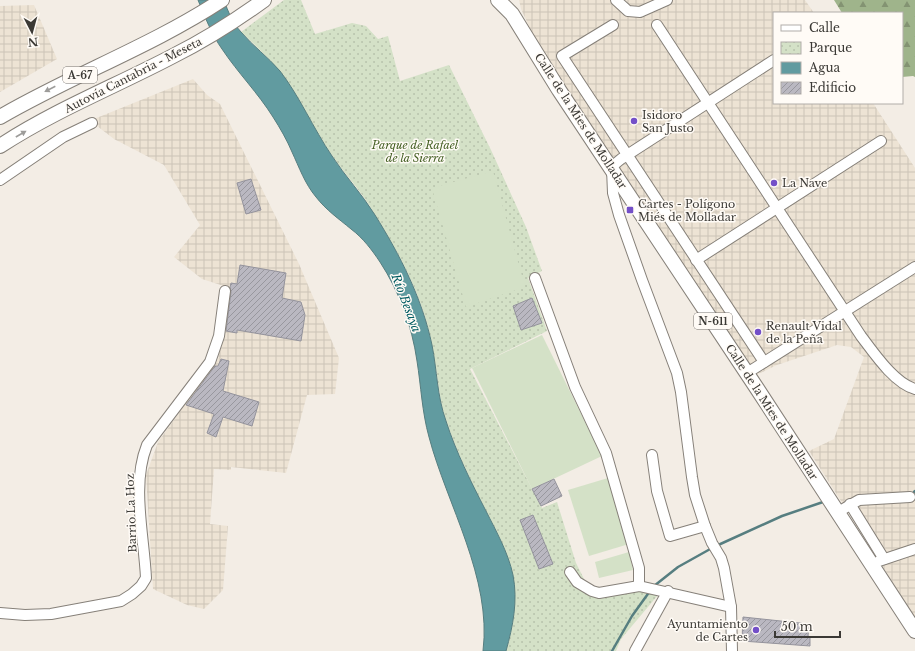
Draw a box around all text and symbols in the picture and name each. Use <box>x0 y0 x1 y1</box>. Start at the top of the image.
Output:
north arrow <box>12 12 52 52</box>
legend <box>773 12 903 104</box>
text: Calle <box>809 20 840 35</box>
text: N <box>27 34 39 50</box>
street label: Autovía Cantabria - Meseta <box>61 34 205 116</box>
text: Parque <box>809 40 852 55</box>
street label: Calle de la Mies de Molladar <box>532 50 631 192</box>
text: Agua <box>808 60 840 75</box>
road number: A-67 <box>63 67 97 83</box>
text: Edificio <box>809 80 856 95</box>
one-way arrow <box>44 86 56 92</box>
place label: Isidoro San Justo <box>642 108 694 135</box>
marker: Isidoro San Justo <box>629 116 639 126</box>
one-way arrow <box>15 130 27 137</box>
park label: Parque de Rafael de la Sierra <box>371 138 459 165</box>
place label: La Nave <box>782 176 827 190</box>
marker: La Nave <box>769 178 779 188</box>
place label: Cartes - Polígono Miés de Molladar <box>638 197 737 224</box>
marker: Cartes - Polígono Miés de Molladar <box>625 205 635 215</box>
water label: Río Besaya <box>388 271 425 334</box>
road number: N-611 <box>694 313 732 329</box>
place label: Renault Vidal de la Peña <box>766 319 842 346</box>
marker: Renault Vidal de la Peña <box>753 327 763 337</box>
street label: Calle de la Mies de Molladar <box>723 341 822 483</box>
street label: Barrio La Hoz <box>123 473 139 553</box>
scale bar <box>775 613 840 639</box>
place label: Ayuntamiento de Cartes <box>666 617 748 644</box>
text: 50 m <box>781 619 813 634</box>
marker: Ayuntamiento de Cartes <box>751 625 761 635</box>

